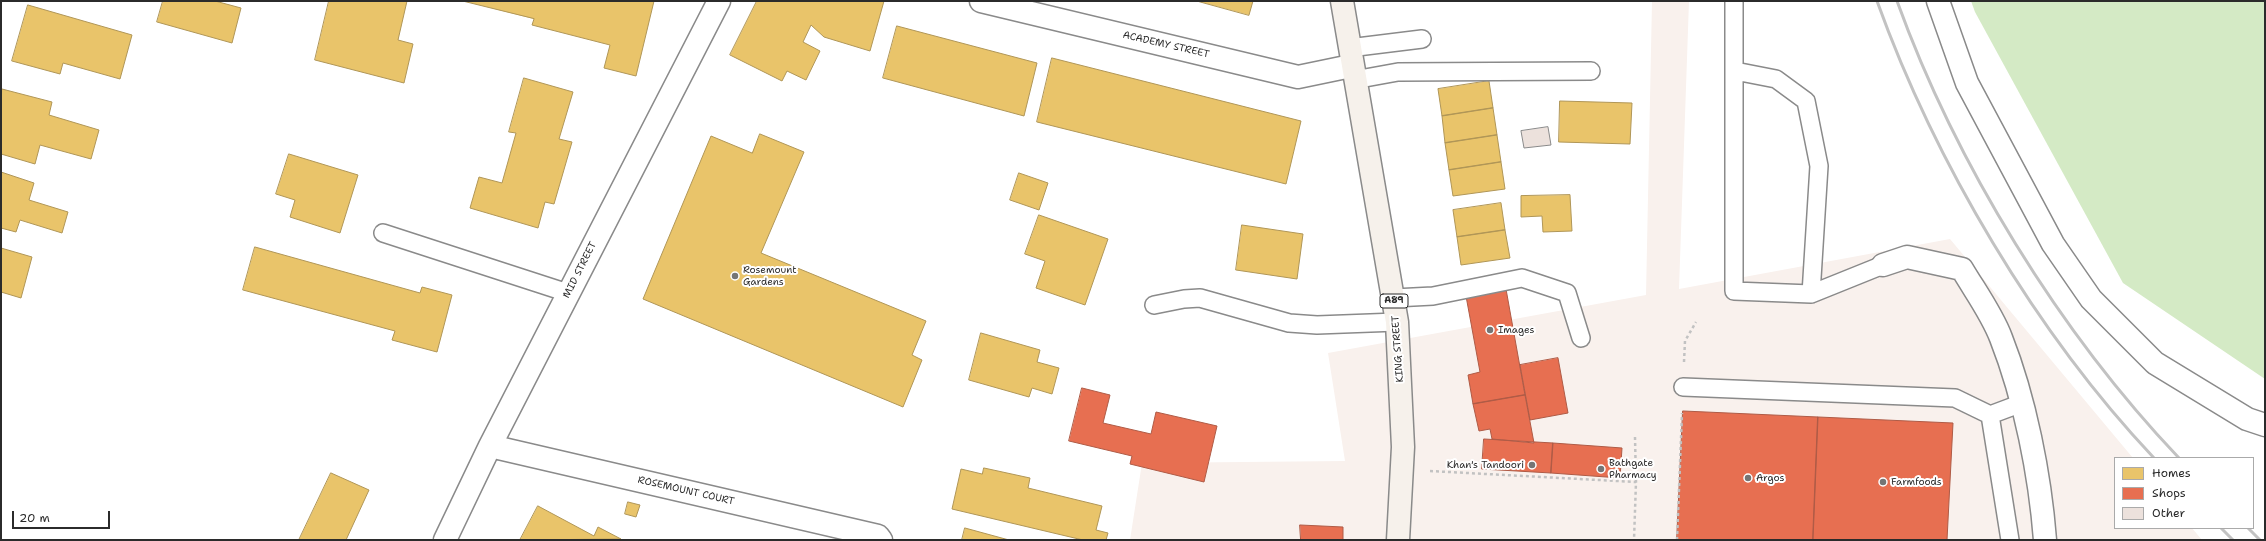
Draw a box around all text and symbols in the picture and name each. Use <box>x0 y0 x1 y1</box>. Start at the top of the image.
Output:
street label: ACADEMY STREET <box>1121 29 1211 61</box>
street label: MID STREET <box>561 240 599 300</box>
place label: Rosemount Gardens <box>743 264 797 288</box>
marker: Rosemount Gardens <box>730 271 740 281</box>
road number: A89 <box>1380 294 1408 308</box>
street label: KING STREET <box>1390 315 1406 383</box>
place label: Images <box>1498 324 1534 336</box>
marker: Images <box>1485 325 1495 335</box>
place label: Bathgate Pharmacy <box>1609 457 1657 480</box>
legend <box>2114 457 2254 529</box>
place label: Khan's Tandoori <box>1447 459 1524 471</box>
marker: Khan's Tandoori <box>1527 460 1537 470</box>
marker: Bathgate Pharmacy <box>1596 464 1606 474</box>
text: Homes <box>2152 465 2191 481</box>
place label: Argos <box>1756 472 1784 484</box>
marker: Argos <box>1743 473 1753 483</box>
street label: ROSEMOUNT COURT <box>637 474 735 508</box>
place label: Farmfoods <box>1891 476 1942 488</box>
marker: Farmfoods <box>1878 477 1888 487</box>
text: Shops <box>2152 485 2186 501</box>
scale bar <box>14 503 112 529</box>
text: Other <box>2152 505 2185 521</box>
text: 20 m <box>19 510 50 526</box>

